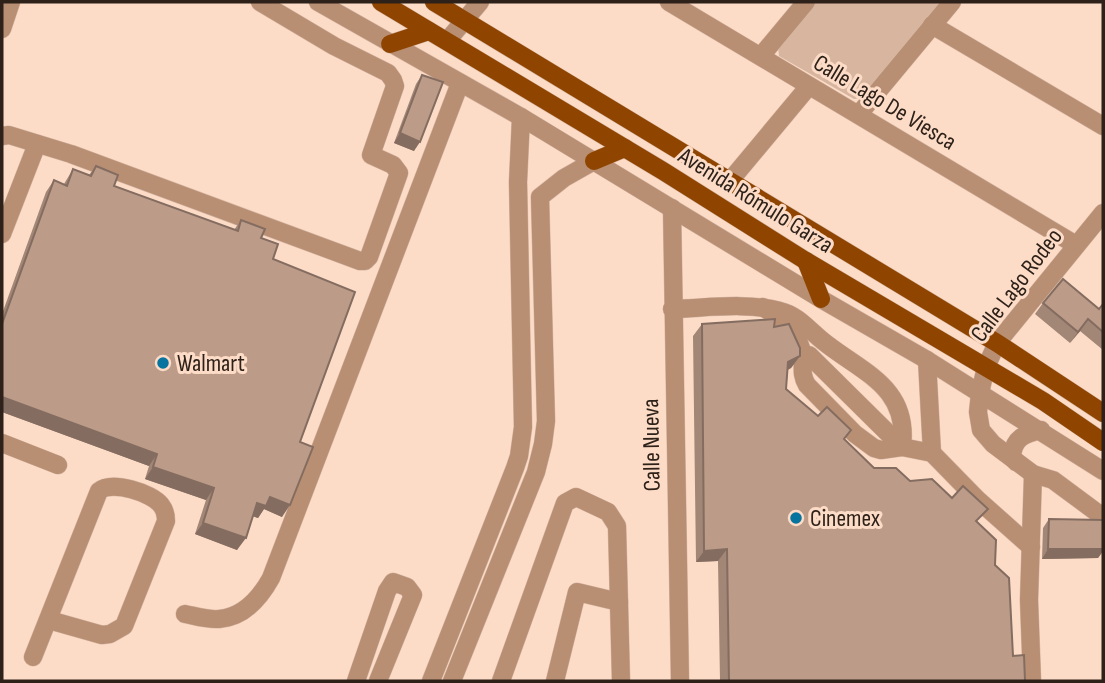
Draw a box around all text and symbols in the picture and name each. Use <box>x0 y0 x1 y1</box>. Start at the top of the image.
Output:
street label: Calle Lago De Viesca <box>808 48 961 156</box>
street label: Avenida Rómulo Garza <box>672 141 838 260</box>
street label: Calle Lago Rodeo <box>964 223 1068 348</box>
place label: Walmart <box>177 349 245 378</box>
marker: Walmart <box>155 355 171 371</box>
street label: Calle Nueva <box>636 398 667 492</box>
place label: Cinemex <box>810 504 880 533</box>
marker: Cinemex <box>788 510 804 526</box>

